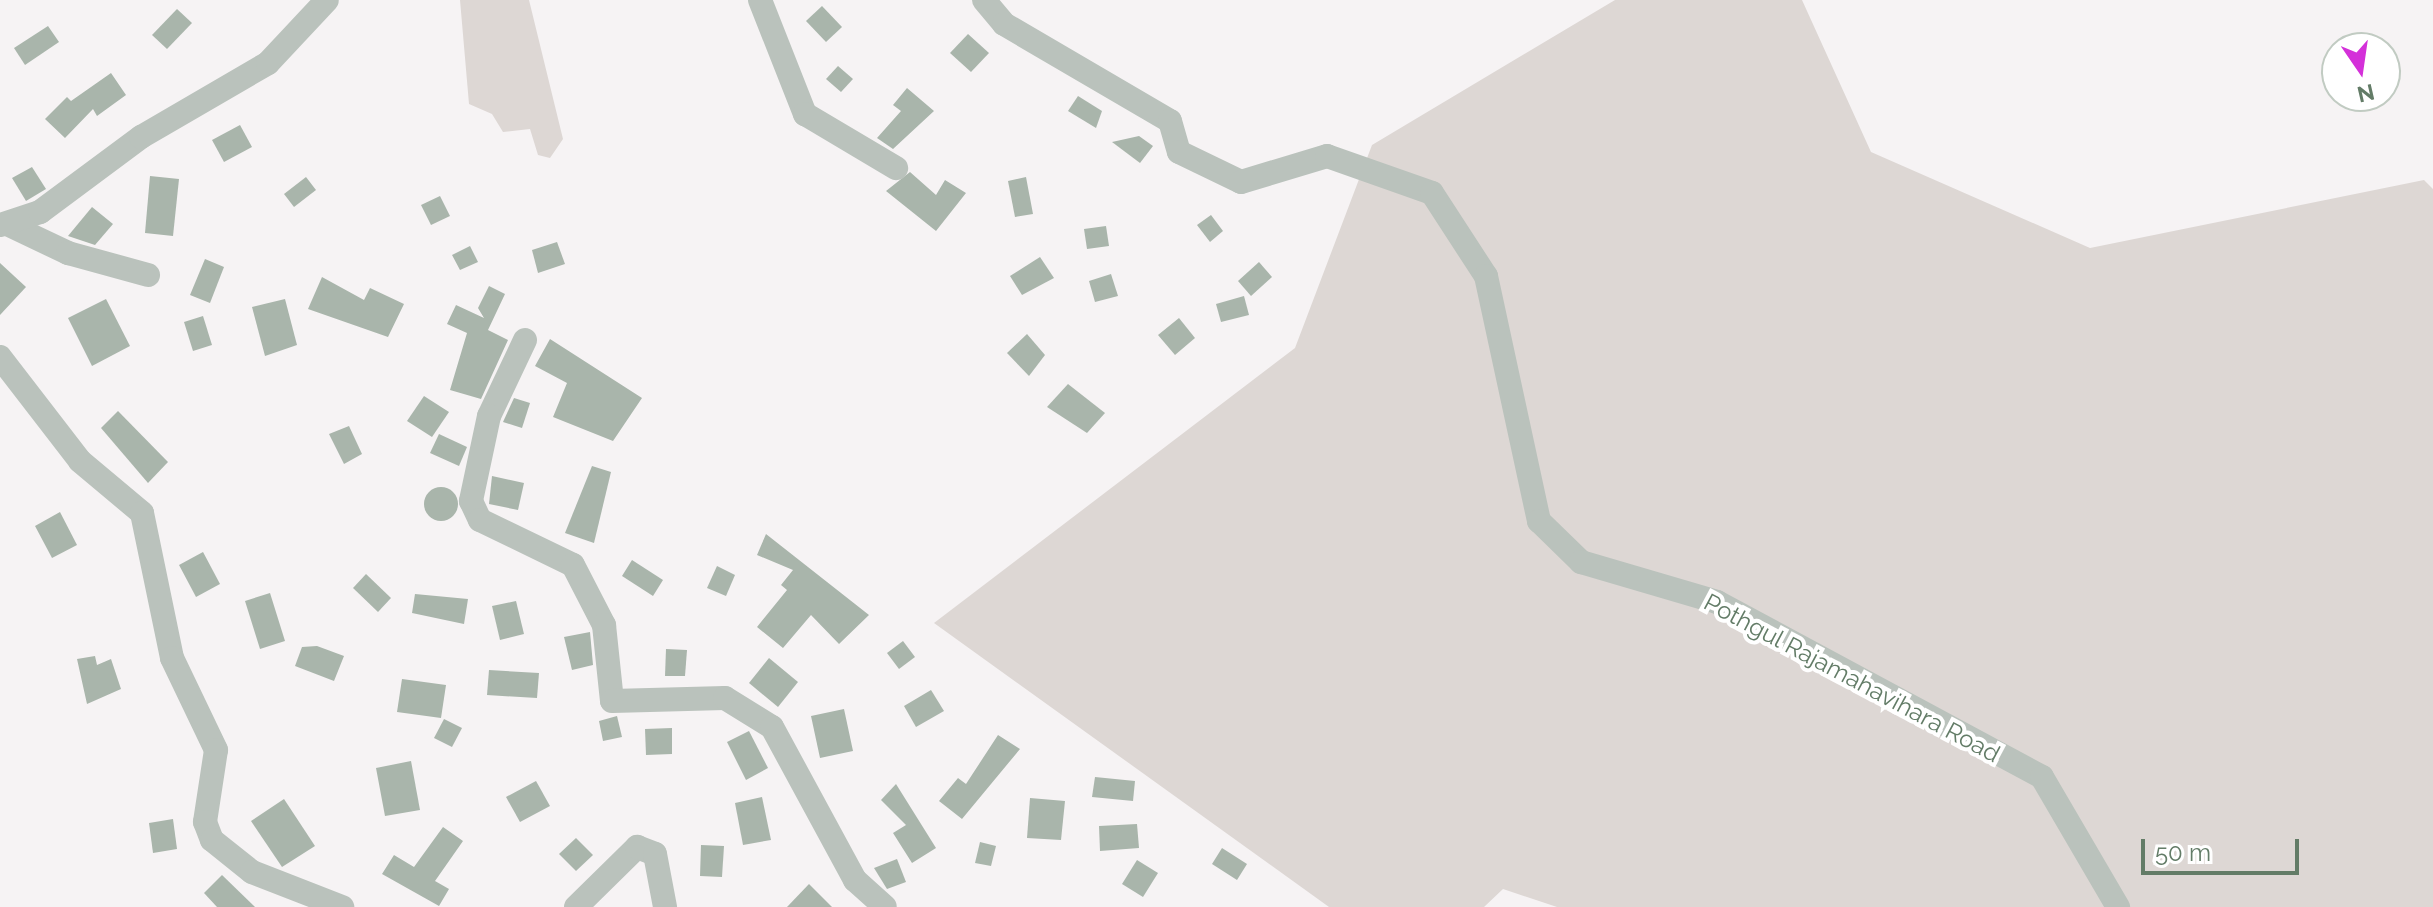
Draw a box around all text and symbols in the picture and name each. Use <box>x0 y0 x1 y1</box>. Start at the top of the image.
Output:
north arrow <box>2321 32 2401 112</box>
text: N <box>2355 79 2377 108</box>
street label: Pothgul Rajamahavihara Road <box>1699 587 2005 769</box>
scale bar <box>2145 823 2303 873</box>
text: 50 m <box>2155 838 2211 867</box>

